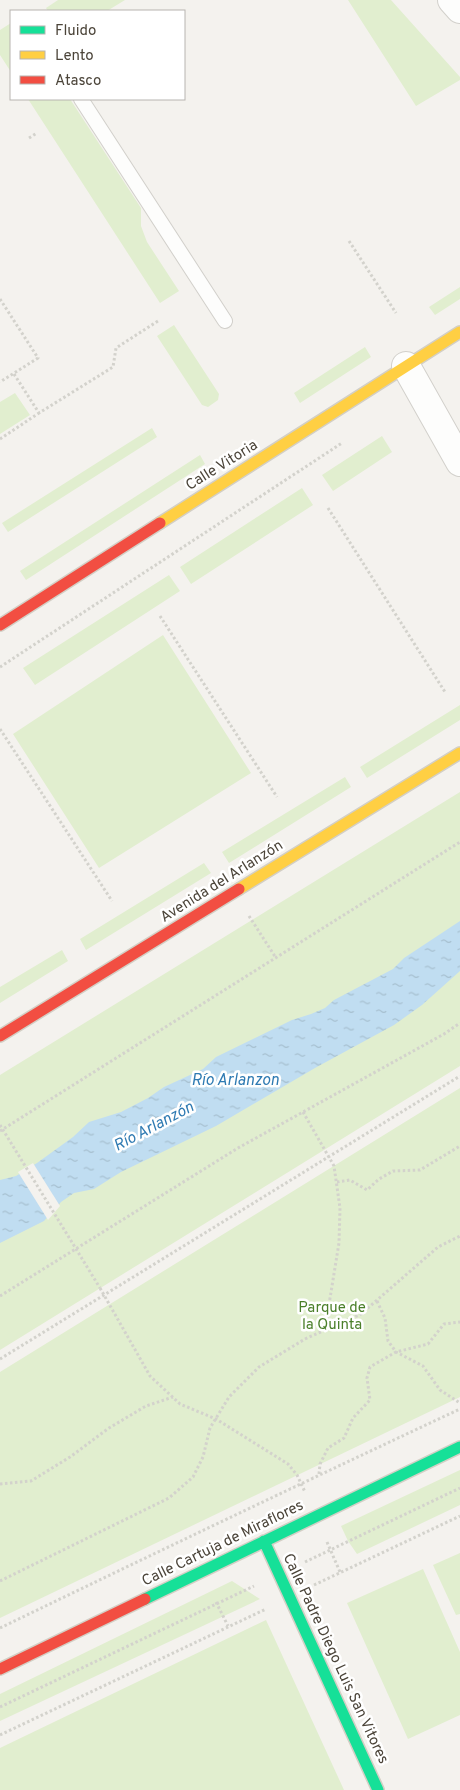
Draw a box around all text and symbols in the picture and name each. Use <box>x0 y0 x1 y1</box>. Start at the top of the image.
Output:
legend <box>10 10 185 100</box>
text: Fluido <box>55 22 96 41</box>
text: Lento <box>55 47 94 66</box>
text: Atasco <box>55 72 101 91</box>
street label: Calle Vitoria <box>182 436 262 496</box>
street label: Avenida del Arlanzón <box>157 836 287 928</box>
water label: Río Arlanzon <box>191 1071 279 1091</box>
water label: Río Arlanzón <box>111 1097 198 1156</box>
park label: Parque de la Quinta <box>298 1299 366 1335</box>
street label: Calle Cartuja de Miraflores <box>139 1497 307 1591</box>
street label: Calle Padre Diego Luis San Vitores <box>278 1551 392 1767</box>

